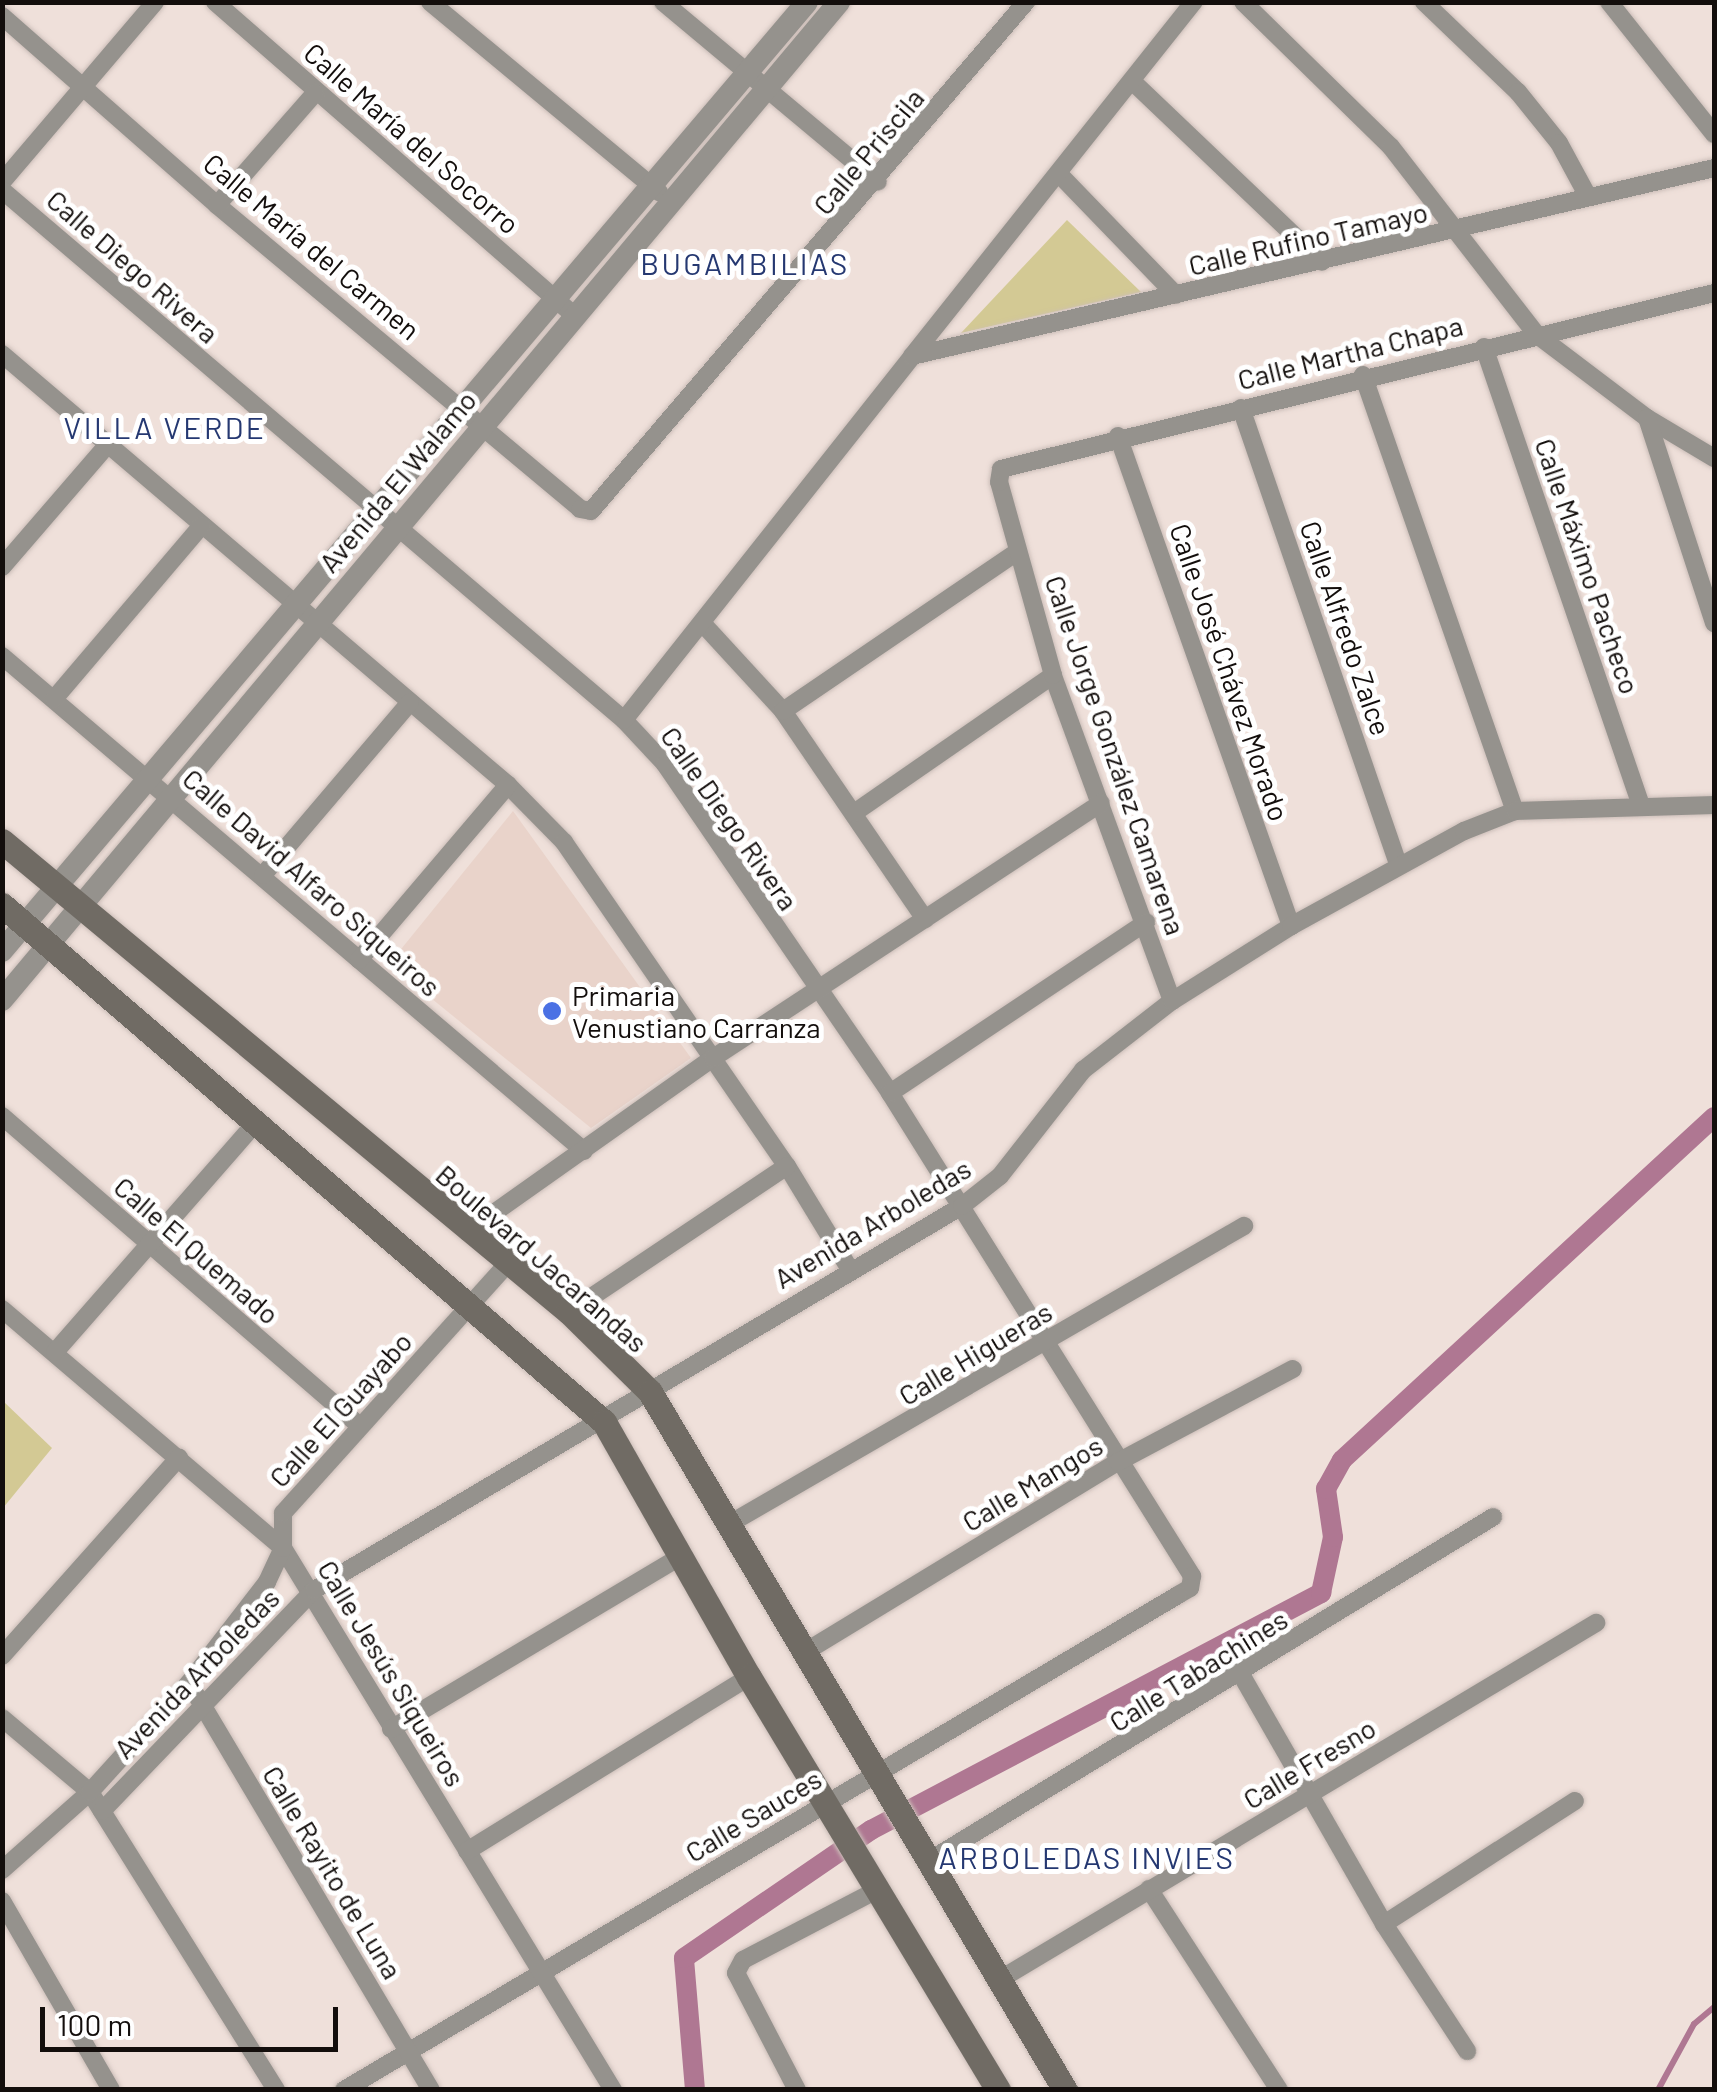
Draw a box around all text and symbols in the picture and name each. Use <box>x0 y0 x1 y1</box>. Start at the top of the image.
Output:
street label: Calle María del Socorro <box>298 35 526 241</box>
street label: Calle Priscila <box>806 81 930 221</box>
street label: Calle María del Carmen <box>197 146 427 346</box>
street label: Calle Diego Rivera <box>40 182 226 350</box>
street label: Calle Rufino Tamayo <box>1185 194 1431 282</box>
district label: BUGAMBILIAS <box>640 245 850 281</box>
street label: Calle Martha Chapa <box>1234 308 1466 396</box>
street label: Avenida El Walamo <box>311 383 483 579</box>
district label: VILLA VERDE <box>64 409 266 445</box>
street label: Calle Máximo Pacheco <box>1528 434 1648 698</box>
street label: Calle Alfredo Zalce <box>1294 516 1398 740</box>
street label: Calle José Chávez Morado <box>1163 519 1297 825</box>
street label: Calle Jorge González Camarena <box>1039 571 1193 939</box>
street label: Calle Diego Rivera <box>654 720 806 916</box>
street label: Calle David Alfaro Siqueiros <box>176 761 448 1003</box>
place label: Primaria Venustiano Carranza <box>572 978 821 1044</box>
marker: Primaria Venustiano Carranza <box>541 1000 563 1022</box>
street label: Avenida Arboledas <box>768 1151 976 1295</box>
street label: Boulevard Jacarandas <box>430 1157 654 1359</box>
street label: Calle El Quemado <box>108 1169 286 1331</box>
street label: Calle Higueras <box>892 1294 1058 1412</box>
street label: Calle El Guayabo <box>262 1325 418 1493</box>
street label: Calle Mangos <box>956 1428 1108 1538</box>
street label: Calle Jesús Siqueiros <box>311 1554 473 1792</box>
street label: Avenida Arboledas <box>106 1581 286 1765</box>
street label: Calle Tabachines <box>1103 1602 1293 1738</box>
street label: Calle Fresno <box>1237 1710 1381 1816</box>
street label: Calle Rayito de Luna <box>256 1759 410 1985</box>
street label: Calle Sauces <box>679 1761 827 1869</box>
district label: ARBOLEDAS INVIES <box>939 1839 1235 1875</box>
scale bar <box>45 1987 342 2049</box>
text: 100 m <box>57 2006 132 2042</box>

